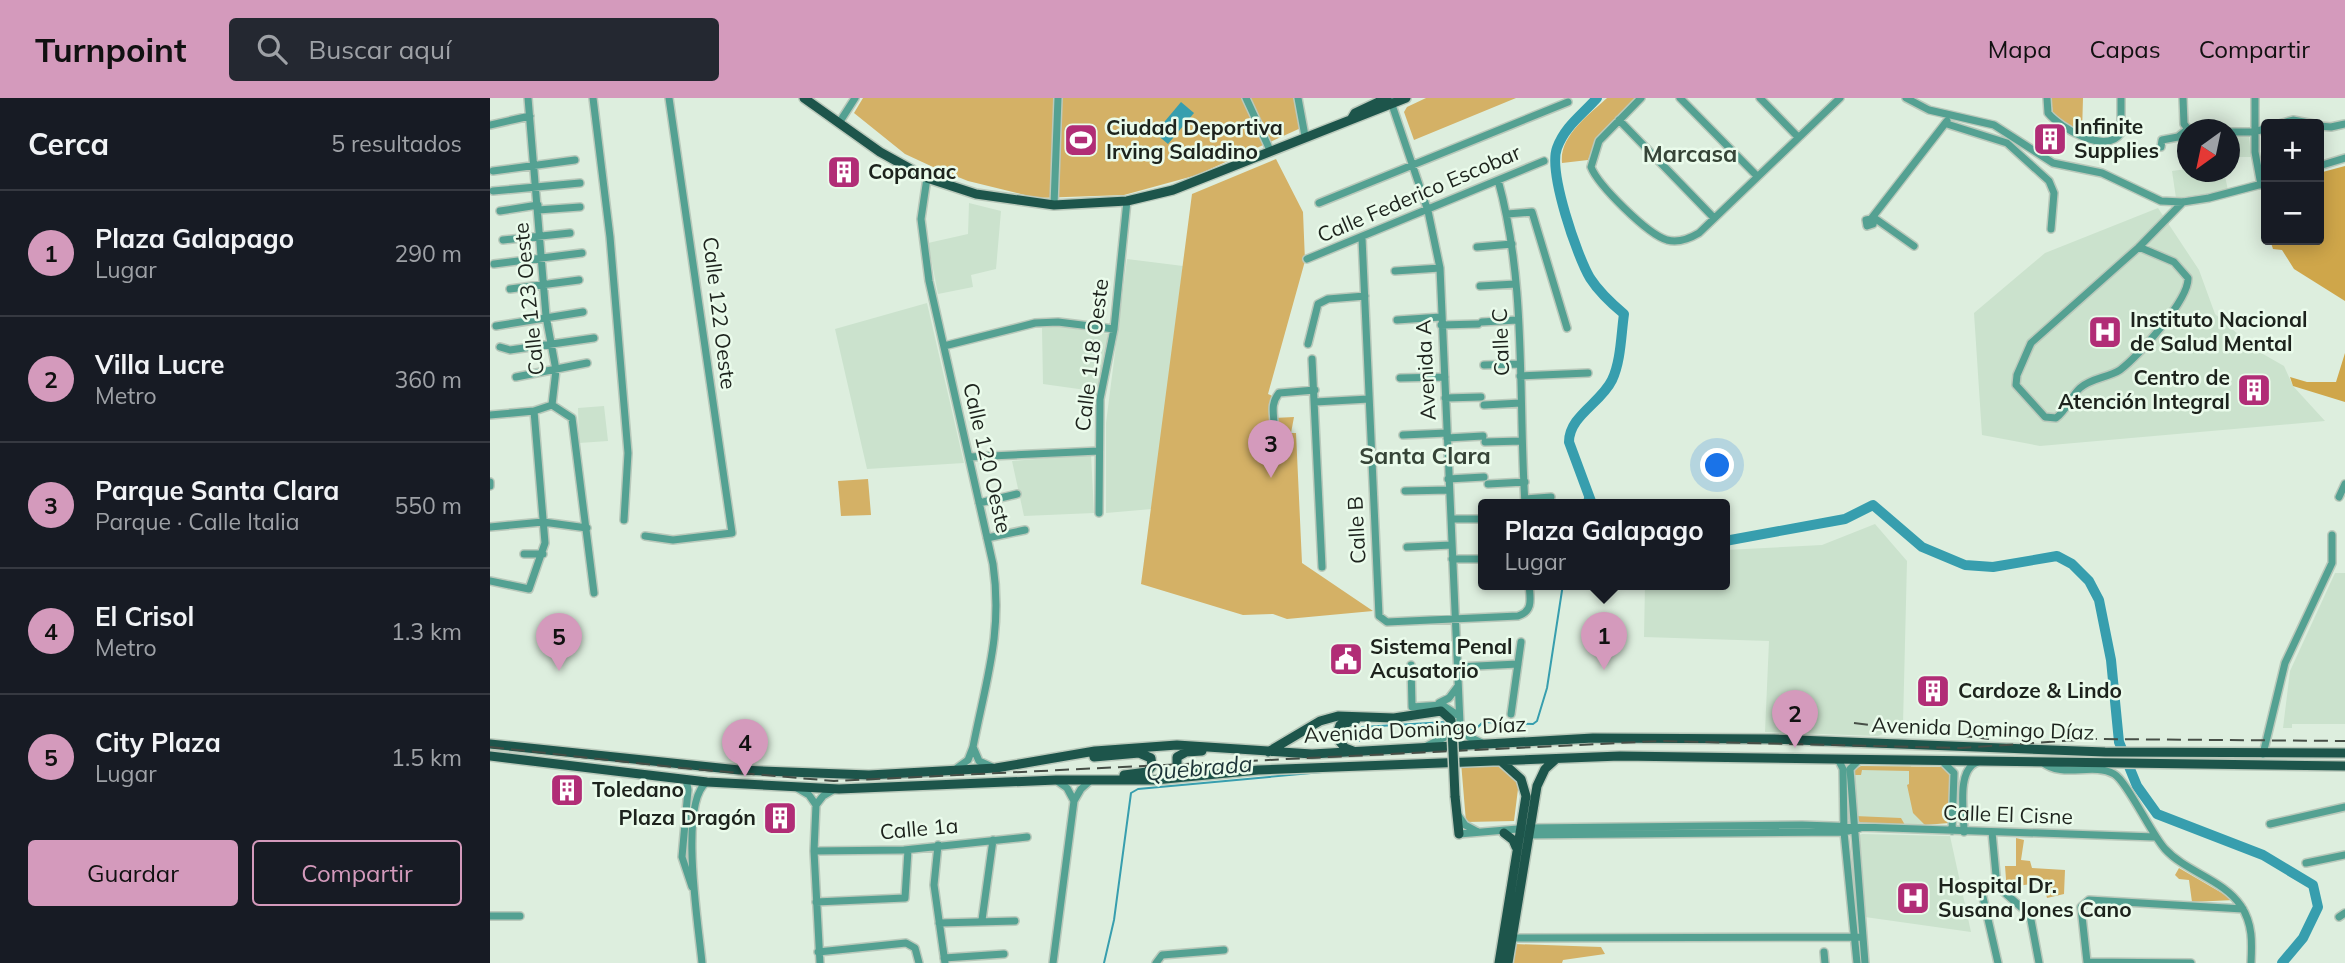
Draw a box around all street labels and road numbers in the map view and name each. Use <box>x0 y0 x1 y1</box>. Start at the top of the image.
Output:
street label: Calle Federico Escobar <box>1313 138 1524 248</box>
street label: Calle 123 Oeste <box>507 221 549 377</box>
street label: Calle 122 Oeste <box>698 235 742 391</box>
street label: Calle 118 Oeste <box>1069 277 1113 433</box>
street label: Calle C <box>1486 308 1514 376</box>
street label: Avenida A <box>1409 319 1441 421</box>
street label: Calle 120 Oeste <box>958 380 1018 535</box>
street label: Calle B <box>1341 496 1371 565</box>
street label: Avenida Domingo Díaz <box>1303 710 1527 748</box>
street label: Avenida Domingo Díaz <box>1871 711 2095 745</box>
street label: Calle El Cisne <box>1943 799 2073 829</box>
street label: Calle 1a <box>879 812 959 844</box>

